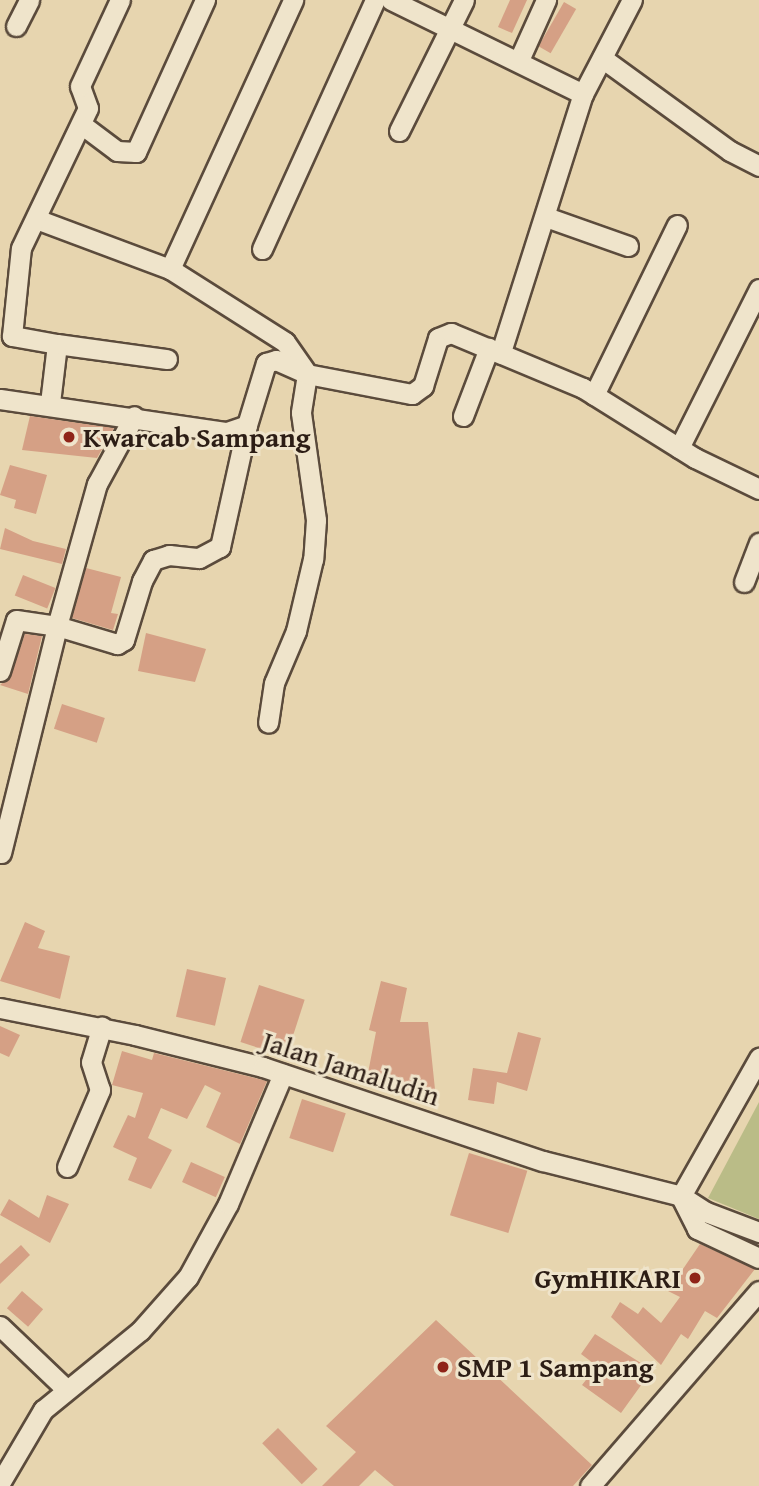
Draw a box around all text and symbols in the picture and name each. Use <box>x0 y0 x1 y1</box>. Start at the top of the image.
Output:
place label: Kwarcab Sampang <box>83 420 311 454</box>
marker: Kwarcab Sampang <box>61 429 77 445</box>
street label: Jalan Jamaludin <box>258 1023 444 1113</box>
place label: GymHIKARI <box>534 1261 681 1295</box>
marker: GymHIKARI <box>687 1270 703 1286</box>
place label: SMP 1 Sampang <box>457 1350 654 1384</box>
marker: SMP 1 Sampang <box>435 1359 451 1375</box>

